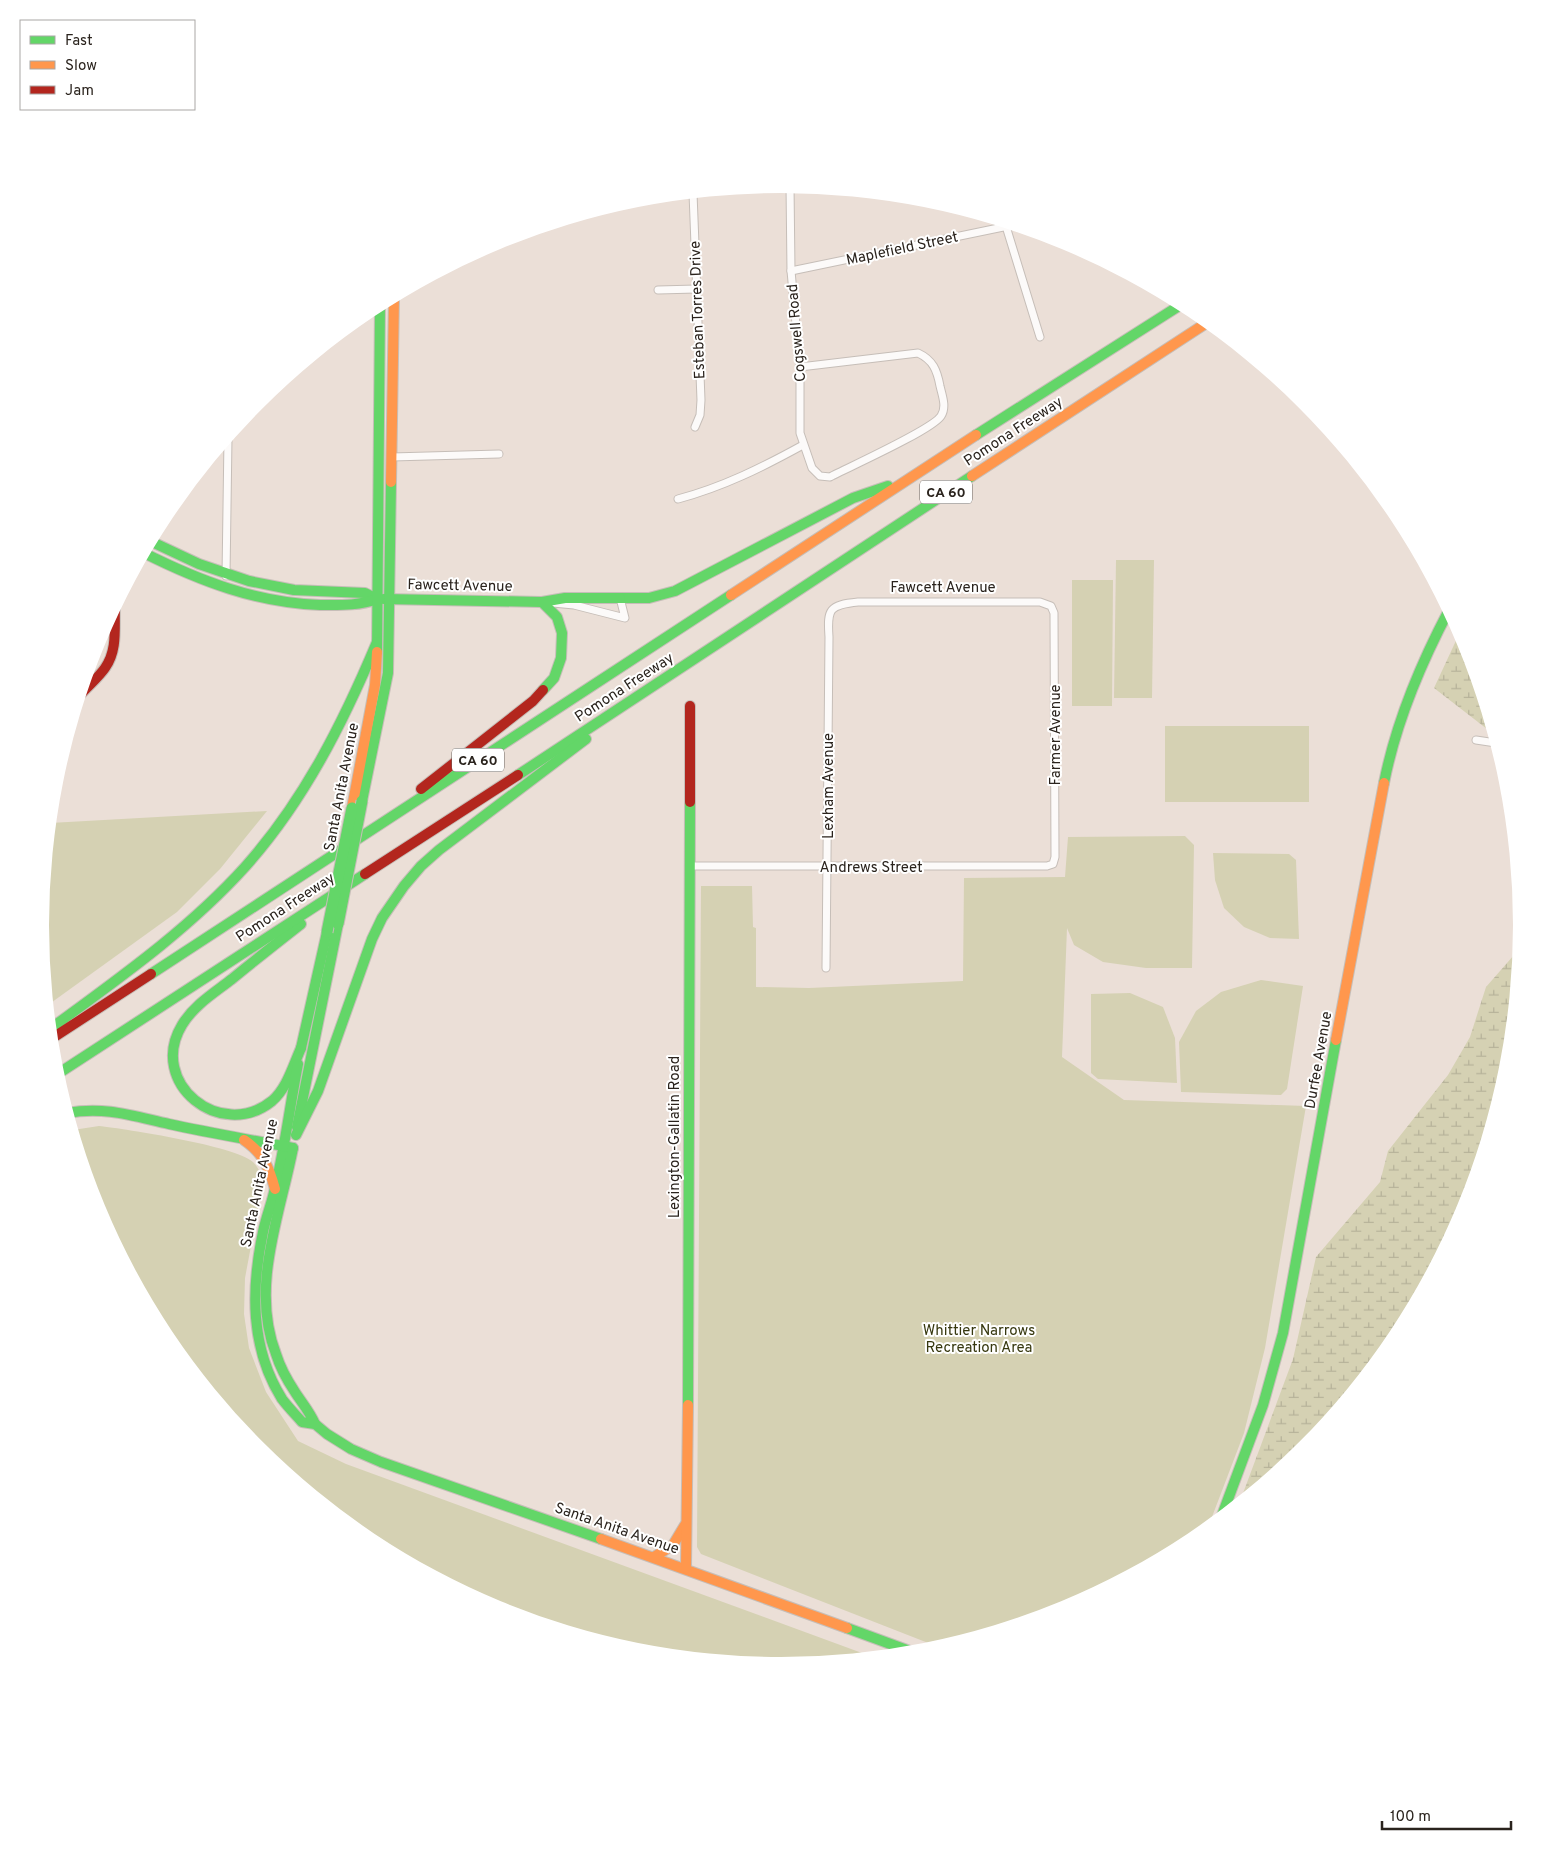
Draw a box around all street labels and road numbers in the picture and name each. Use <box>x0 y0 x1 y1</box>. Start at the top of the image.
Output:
street label: Maplefield Street <box>845 228 960 271</box>
street label: Esteban Torres Drive <box>687 241 710 379</box>
street label: Cogswell Road <box>784 283 811 383</box>
street label: Pomona Freeway <box>961 393 1067 471</box>
road number: CA 60 <box>920 481 972 504</box>
street label: Fawcett Avenue <box>407 576 513 597</box>
street label: Fawcett Avenue <box>890 579 996 598</box>
street label: Pomona Freeway <box>572 649 678 727</box>
street label: Farmer Avenue <box>1047 684 1066 786</box>
street label: Santa Anita Avenue <box>321 721 364 853</box>
street label: Lexham Avenue <box>820 733 839 839</box>
road number: CA 60 <box>452 748 504 772</box>
street label: Andrews Street <box>819 859 923 878</box>
street label: Pomona Freeway <box>233 869 339 947</box>
street label: Durfee Avenue <box>1302 1010 1337 1111</box>
street label: Lexington-Gallatin Road <box>666 1056 685 1218</box>
street label: Santa Anita Avenue <box>238 1117 283 1249</box>
street label: Santa Anita Avenue <box>552 1499 681 1560</box>

